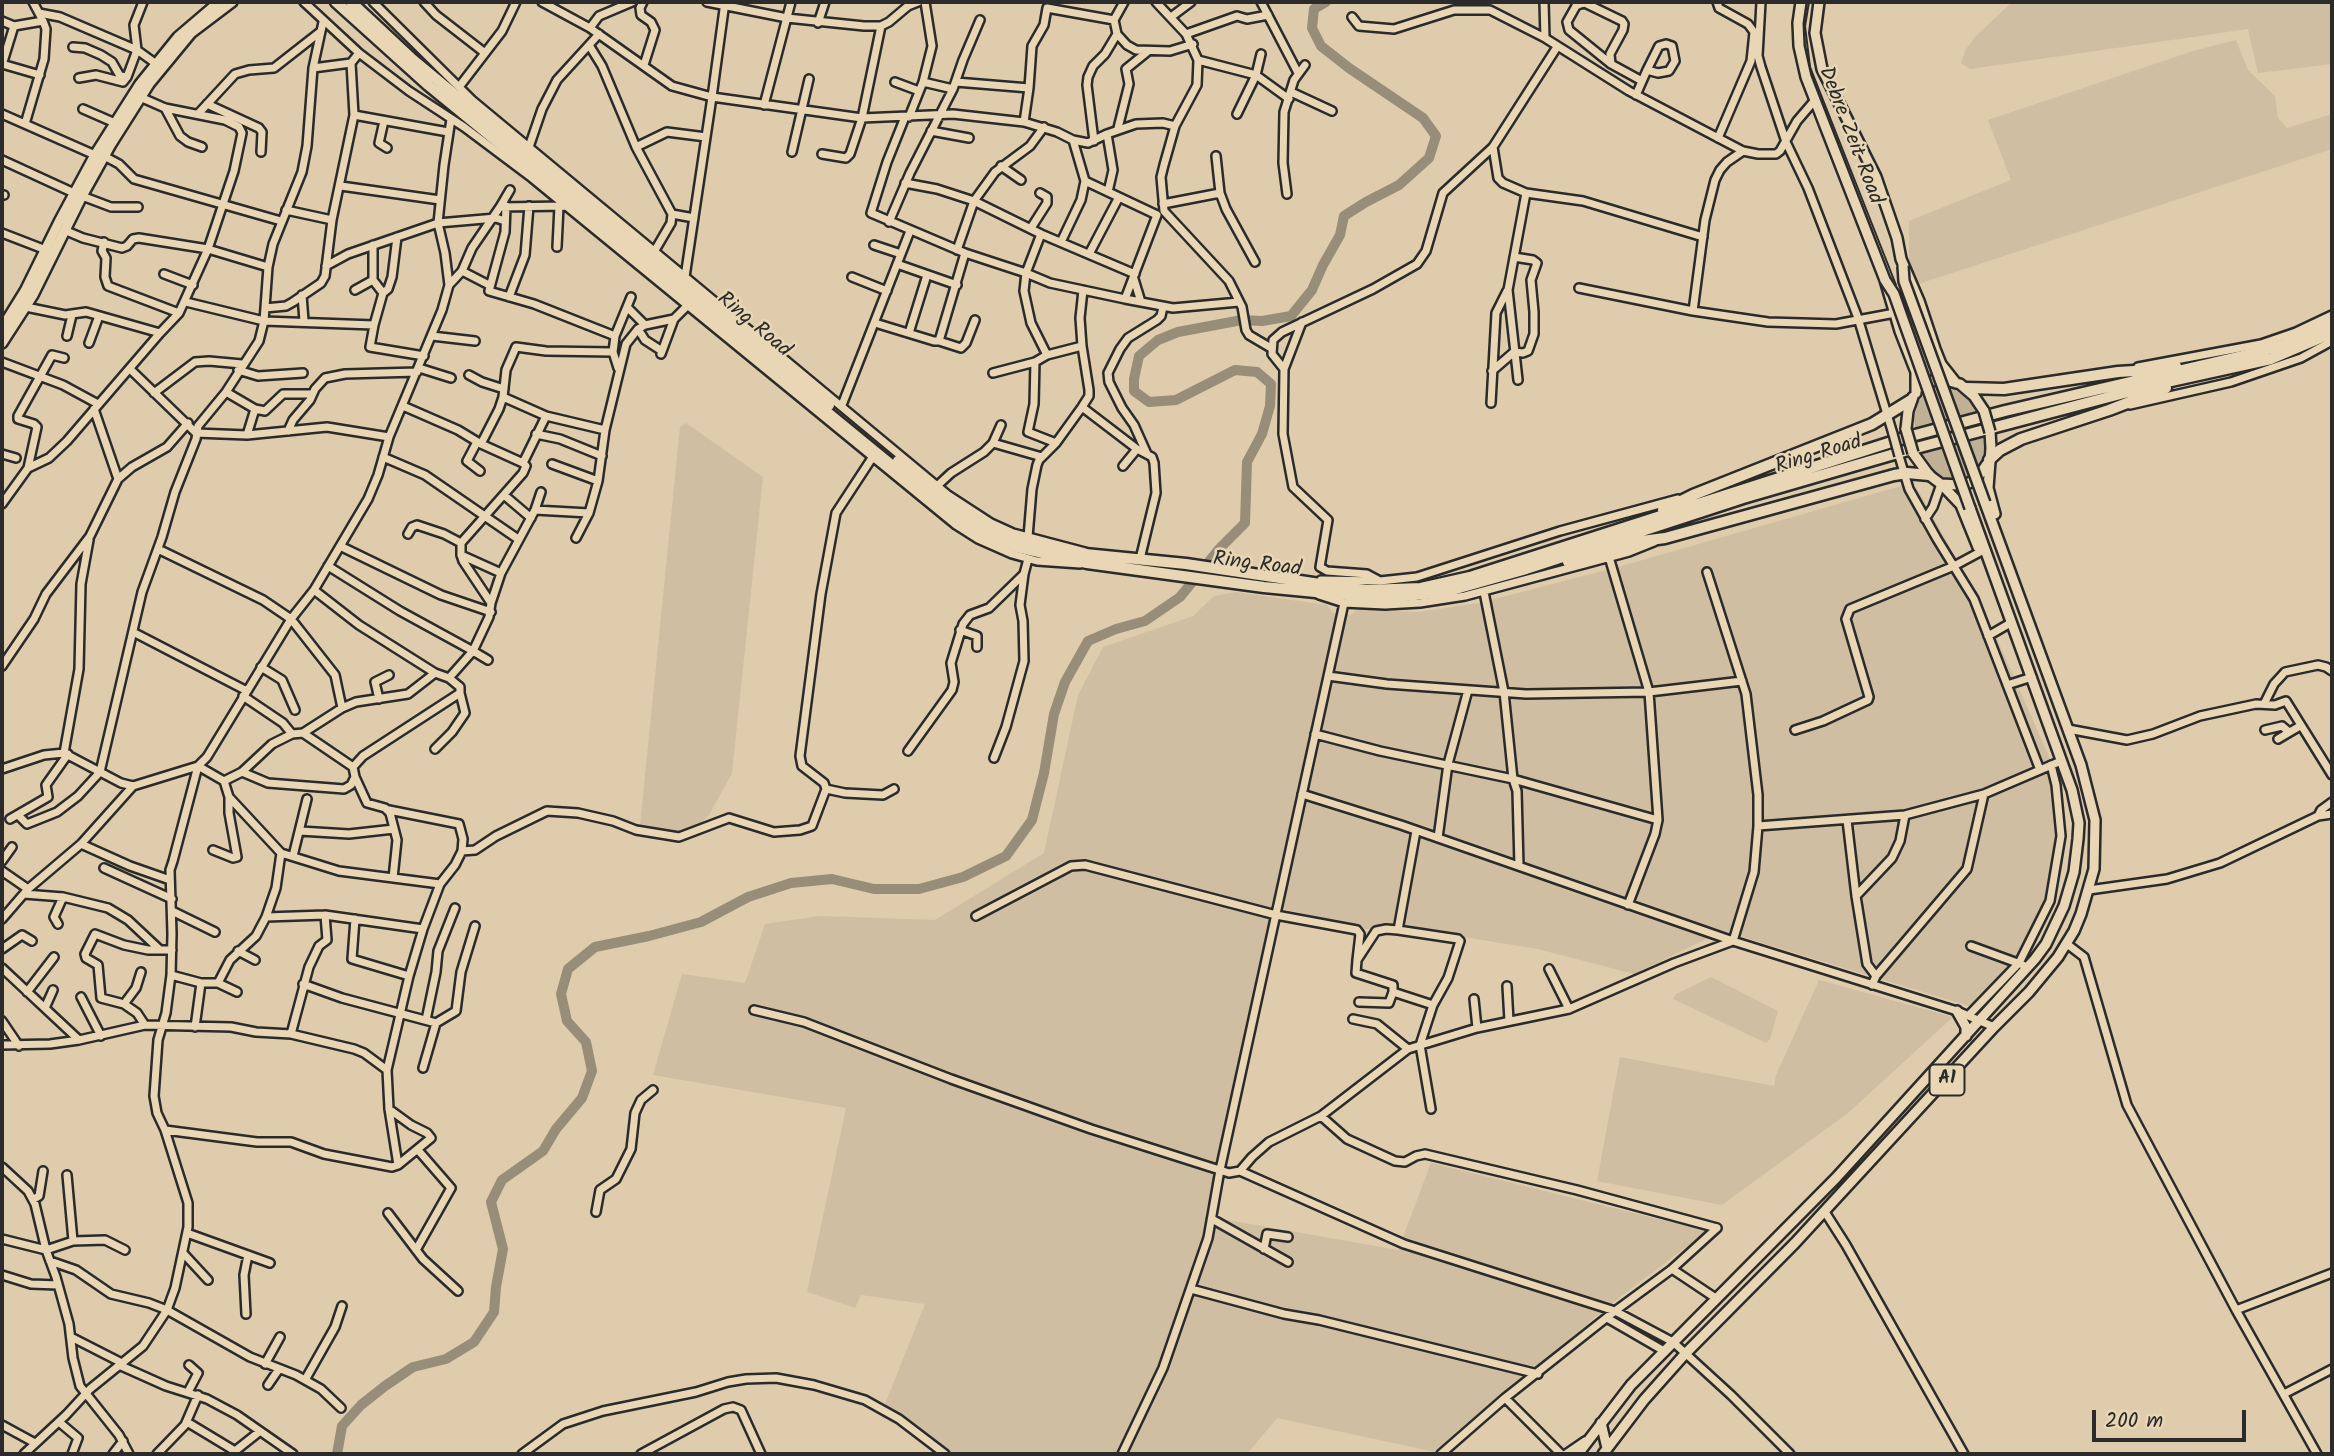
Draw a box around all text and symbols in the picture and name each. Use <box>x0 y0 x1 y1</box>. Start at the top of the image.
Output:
street label: Debre Zeit Road <box>1811 64 1887 208</box>
street label: Ring Road <box>711 288 795 364</box>
street label: Ring Road <box>1773 431 1865 481</box>
street label: Ring Road <box>1211 548 1303 584</box>
road number: A1 <box>1930 1064 1965 1096</box>
scale bar <box>2096 1396 2250 1440</box>
text: 200 m <box>2105 1405 2163 1438</box>

